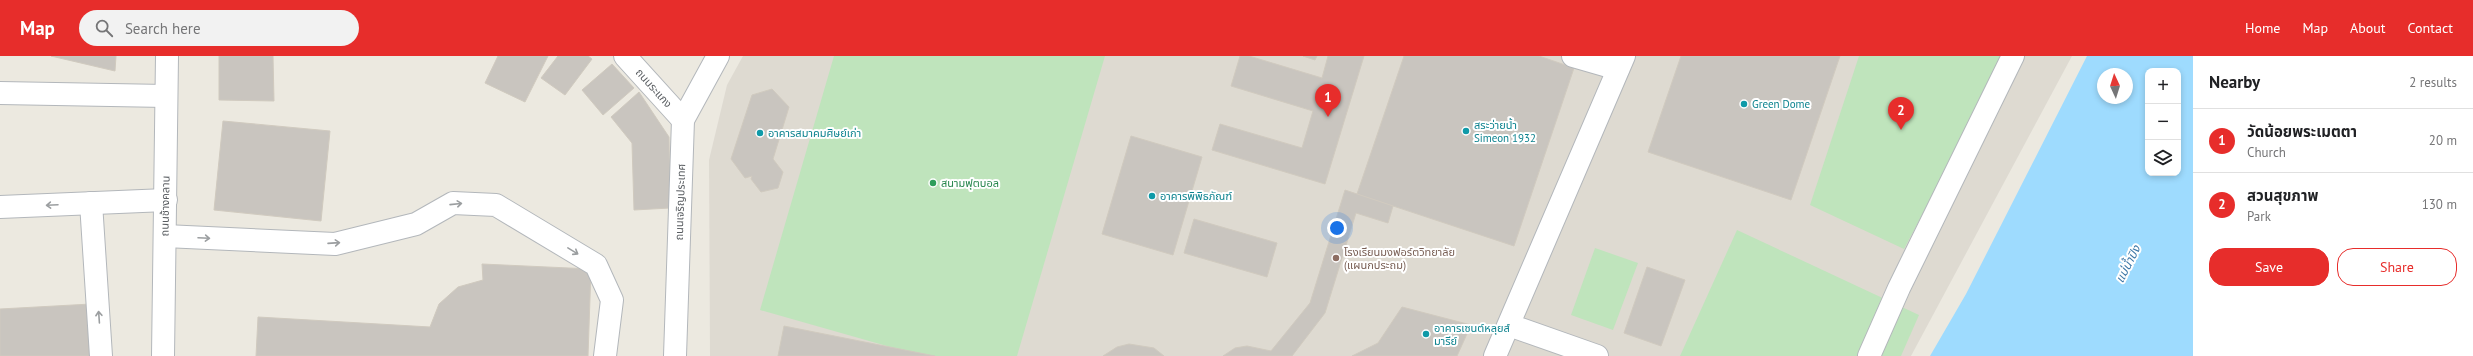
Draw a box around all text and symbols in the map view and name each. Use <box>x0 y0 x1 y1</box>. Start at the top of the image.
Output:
search box <box>79 10 359 46</box>
text: Map <box>20 16 55 40</box>
icon: search <box>93 17 115 39</box>
text: Search here <box>125 19 201 38</box>
text: Home <box>2245 19 2280 37</box>
text: Map <box>2302 19 2328 37</box>
text: About <box>2350 19 2386 37</box>
text: Contact <box>2408 19 2453 37</box>
street label: ถนนระแกง <box>633 65 675 111</box>
north arrow <box>2097 68 2133 104</box>
map controls <box>2145 68 2181 176</box>
button: + <box>2145 68 2181 104</box>
text: Nearby <box>2209 71 2260 93</box>
text: 2 results <box>2409 74 2457 91</box>
pin: 1 <box>1315 84 1341 117</box>
place label: Green Dome <box>1752 97 1811 111</box>
pin: 2 <box>1888 97 1914 130</box>
marker: Green Dome <box>1739 99 1749 109</box>
button: − <box>2145 104 2181 140</box>
place label: สระว่ายน้ำ Simeon 1932 <box>1474 117 1536 145</box>
text: วัดน้อยพระเมตตา <box>2247 122 2357 141</box>
place label: อาคารสมาคมศิษย์เก่า <box>768 126 861 140</box>
marker: สระว่ายน้ำ Simeon 1932 <box>1461 126 1471 136</box>
marker: อาคารสมาคมศิษย์เก่า <box>755 128 765 138</box>
text: 1 <box>2218 132 2226 149</box>
text: 20 m <box>2429 132 2457 149</box>
button: layers <box>2145 140 2181 176</box>
text: Church <box>2247 144 2286 161</box>
street label: ถนนเจริญประเทศ <box>672 163 688 241</box>
street label: ถนนช้างคลาน <box>157 175 173 237</box>
place label: สนามฟุตบอล <box>941 176 999 190</box>
marker: สนามฟุตบอล <box>928 178 938 188</box>
text: สวนสุขภาพ <box>2247 186 2318 205</box>
place label: อาคารพิพิธภัณฑ์ <box>1160 189 1232 203</box>
marker: อาคารพิพิธภัณฑ์ <box>1147 191 1157 201</box>
text: 2 <box>2218 196 2226 213</box>
text: 130 m <box>2422 196 2457 213</box>
one-way arrow <box>450 200 463 208</box>
one-way arrow <box>46 201 59 208</box>
text: Park <box>2247 208 2271 225</box>
your location <box>1327 218 1347 238</box>
one-way arrow <box>197 234 210 242</box>
one-way arrow <box>327 240 340 247</box>
water label: แม่น้ำปิง <box>2111 242 2144 285</box>
place label: โรงเรียนมงฟอร์ตวิทยาลัย (แผนกประถม) <box>1344 245 1455 272</box>
one-way arrow <box>567 248 579 256</box>
button: Save <box>2209 248 2329 286</box>
button: Share <box>2337 248 2457 286</box>
marker: โรงเรียนมงฟอร์ตวิทยาลัย (แผนกประถม) <box>1331 253 1341 263</box>
one-way arrow <box>95 311 102 324</box>
place label: อาคารเซนต์หลุยส์ มารีย์ <box>1434 321 1510 348</box>
marker: อาคารเซนต์หลุยส์ มารีย์ <box>1421 329 1431 339</box>

